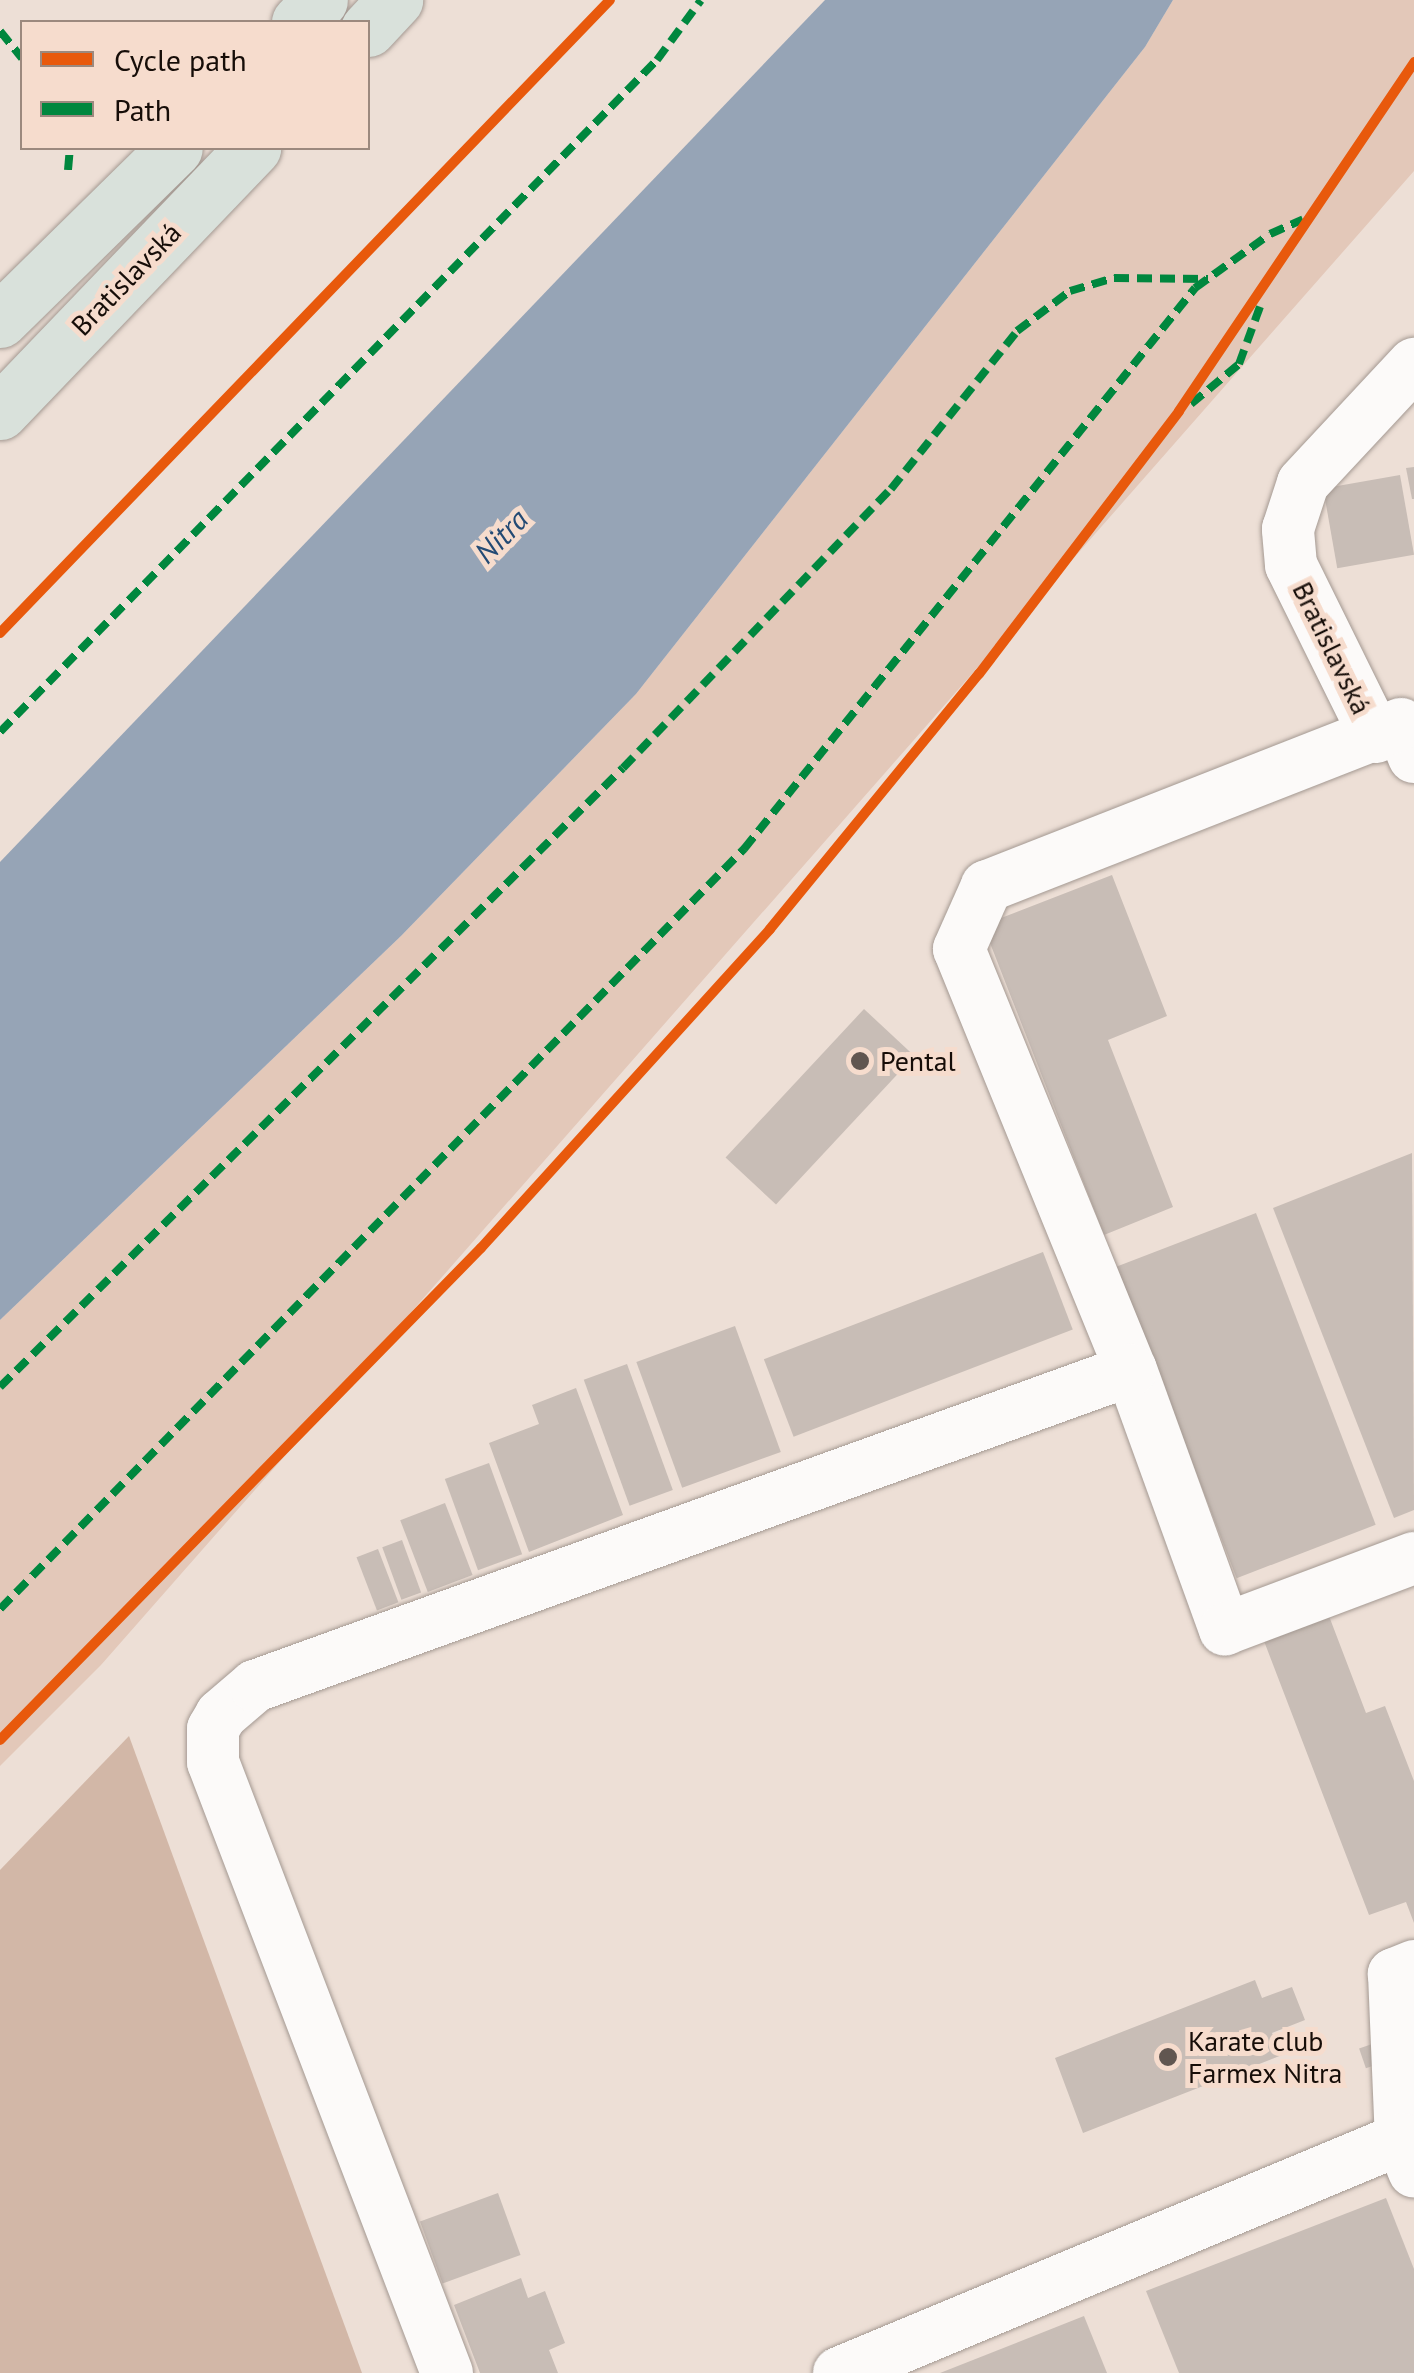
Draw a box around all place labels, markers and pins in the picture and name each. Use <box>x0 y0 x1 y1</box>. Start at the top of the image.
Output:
place label: Pental <box>880 1044 956 1078</box>
marker: Pental <box>849 1050 871 1072</box>
place label: Karate club Farmex Nitra <box>1188 2024 1343 2090</box>
marker: Karate club Farmex Nitra <box>1157 2046 1179 2068</box>

